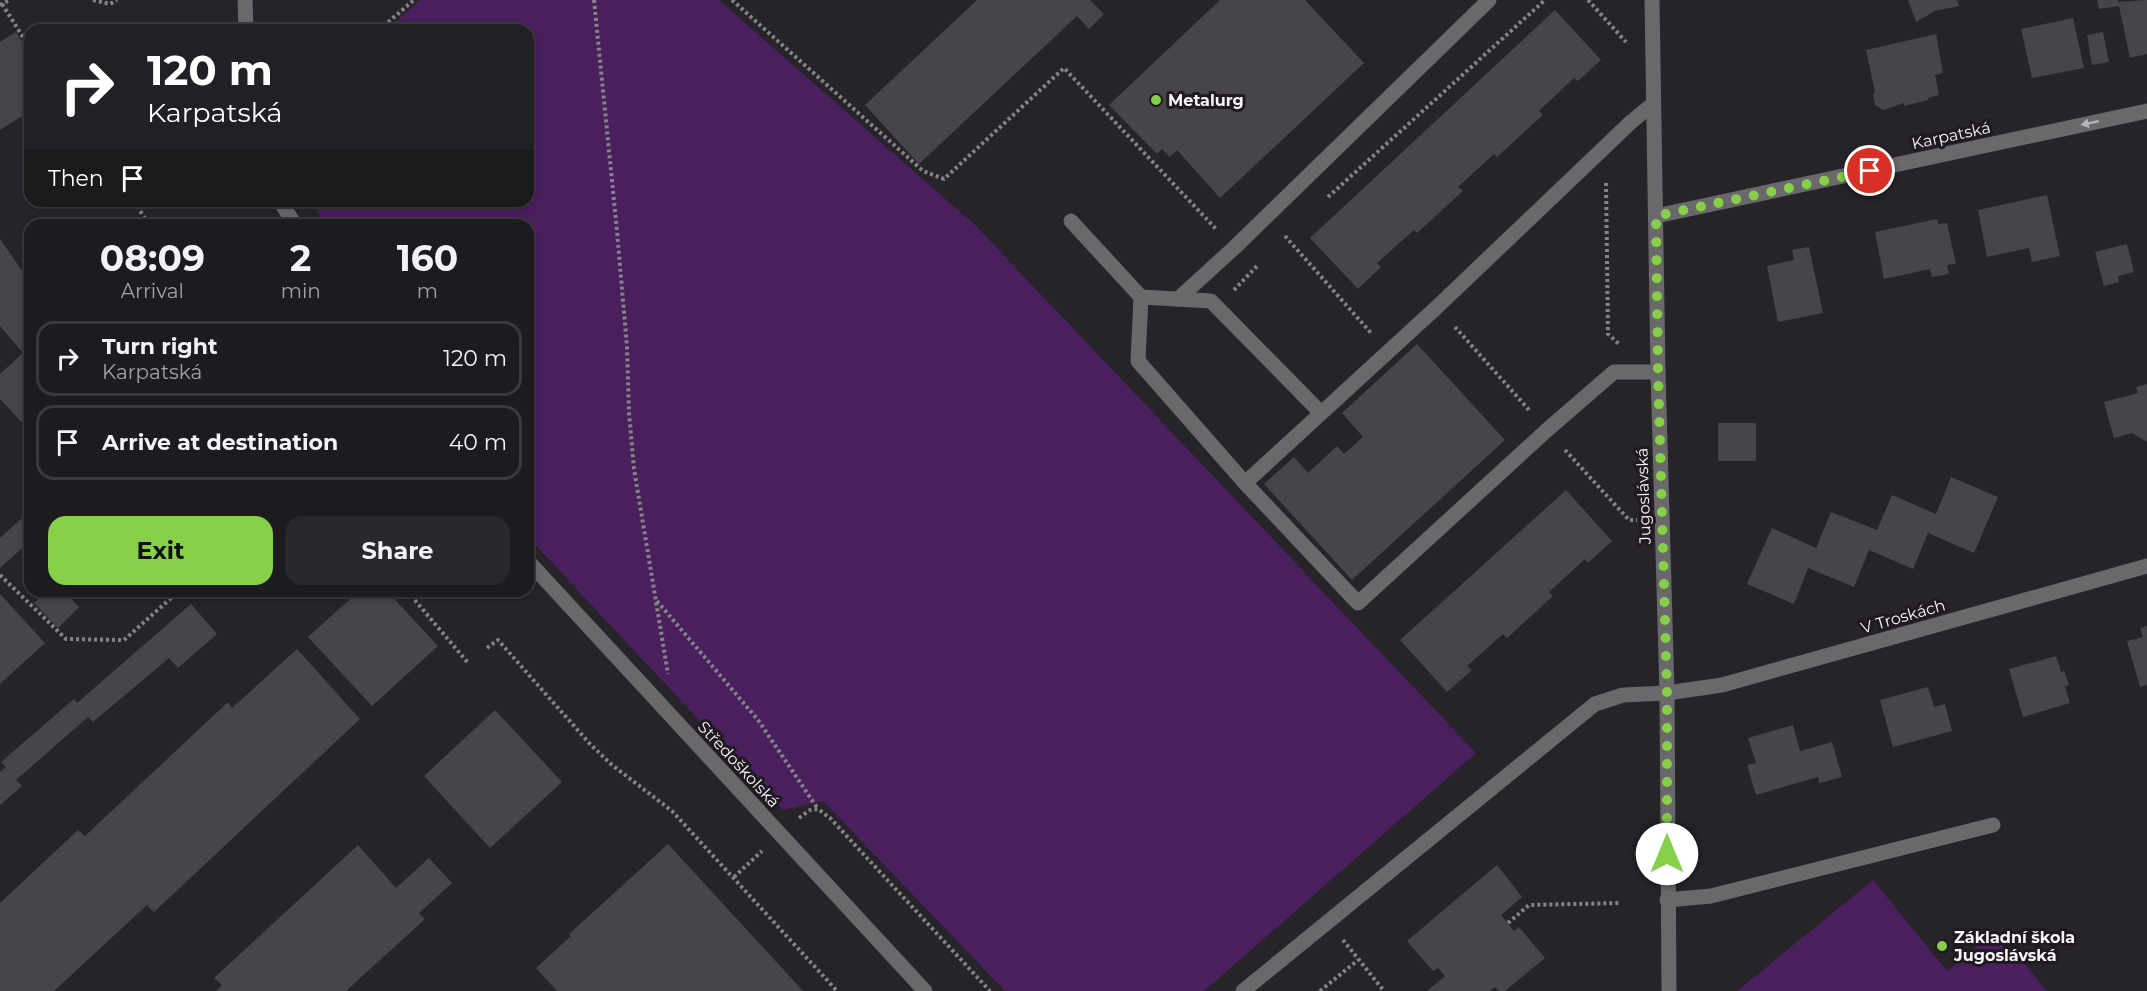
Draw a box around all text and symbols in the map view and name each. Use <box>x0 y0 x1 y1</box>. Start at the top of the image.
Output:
text: 120 m <box>147 44 273 96</box>
icon: right <box>48 48 126 126</box>
place label: Metalurg <box>1168 91 1244 110</box>
marker: Metalurg <box>1149 93 1163 107</box>
text: Karpatská <box>147 96 282 129</box>
street label: Karpatská <box>1910 118 1992 153</box>
one-way arrow <box>2080 119 2099 128</box>
pin <box>1844 145 1895 196</box>
icon: arrive <box>1853 154 1886 187</box>
icon: arrive <box>116 162 149 195</box>
text: Then <box>48 165 104 192</box>
text: 08:09 <box>100 236 205 280</box>
text: 2 <box>290 236 311 280</box>
text: 160 <box>397 236 458 280</box>
text: Arrival <box>121 279 184 303</box>
text: min <box>281 279 321 303</box>
text: m <box>417 279 438 303</box>
text: Turn right <box>102 333 217 360</box>
icon: right <box>51 342 84 375</box>
text: 120 m <box>443 345 507 372</box>
text: Karpatská <box>102 360 202 384</box>
icon: arrive <box>51 426 84 459</box>
text: Arrive at destination <box>102 429 338 456</box>
text: 40 m <box>449 429 507 456</box>
street label: Jugoslávská <box>1632 447 1655 545</box>
button: Exit <box>48 516 273 585</box>
button: Share <box>285 516 510 585</box>
street label: V Troskách <box>1859 595 1948 638</box>
street label: Středoškolská <box>694 717 783 811</box>
position arrow <box>1635 822 1699 886</box>
place label: Základní škola Jugoslávská <box>1953 928 2075 965</box>
marker: Základní škola Jugoslávská <box>1935 939 1949 953</box>

